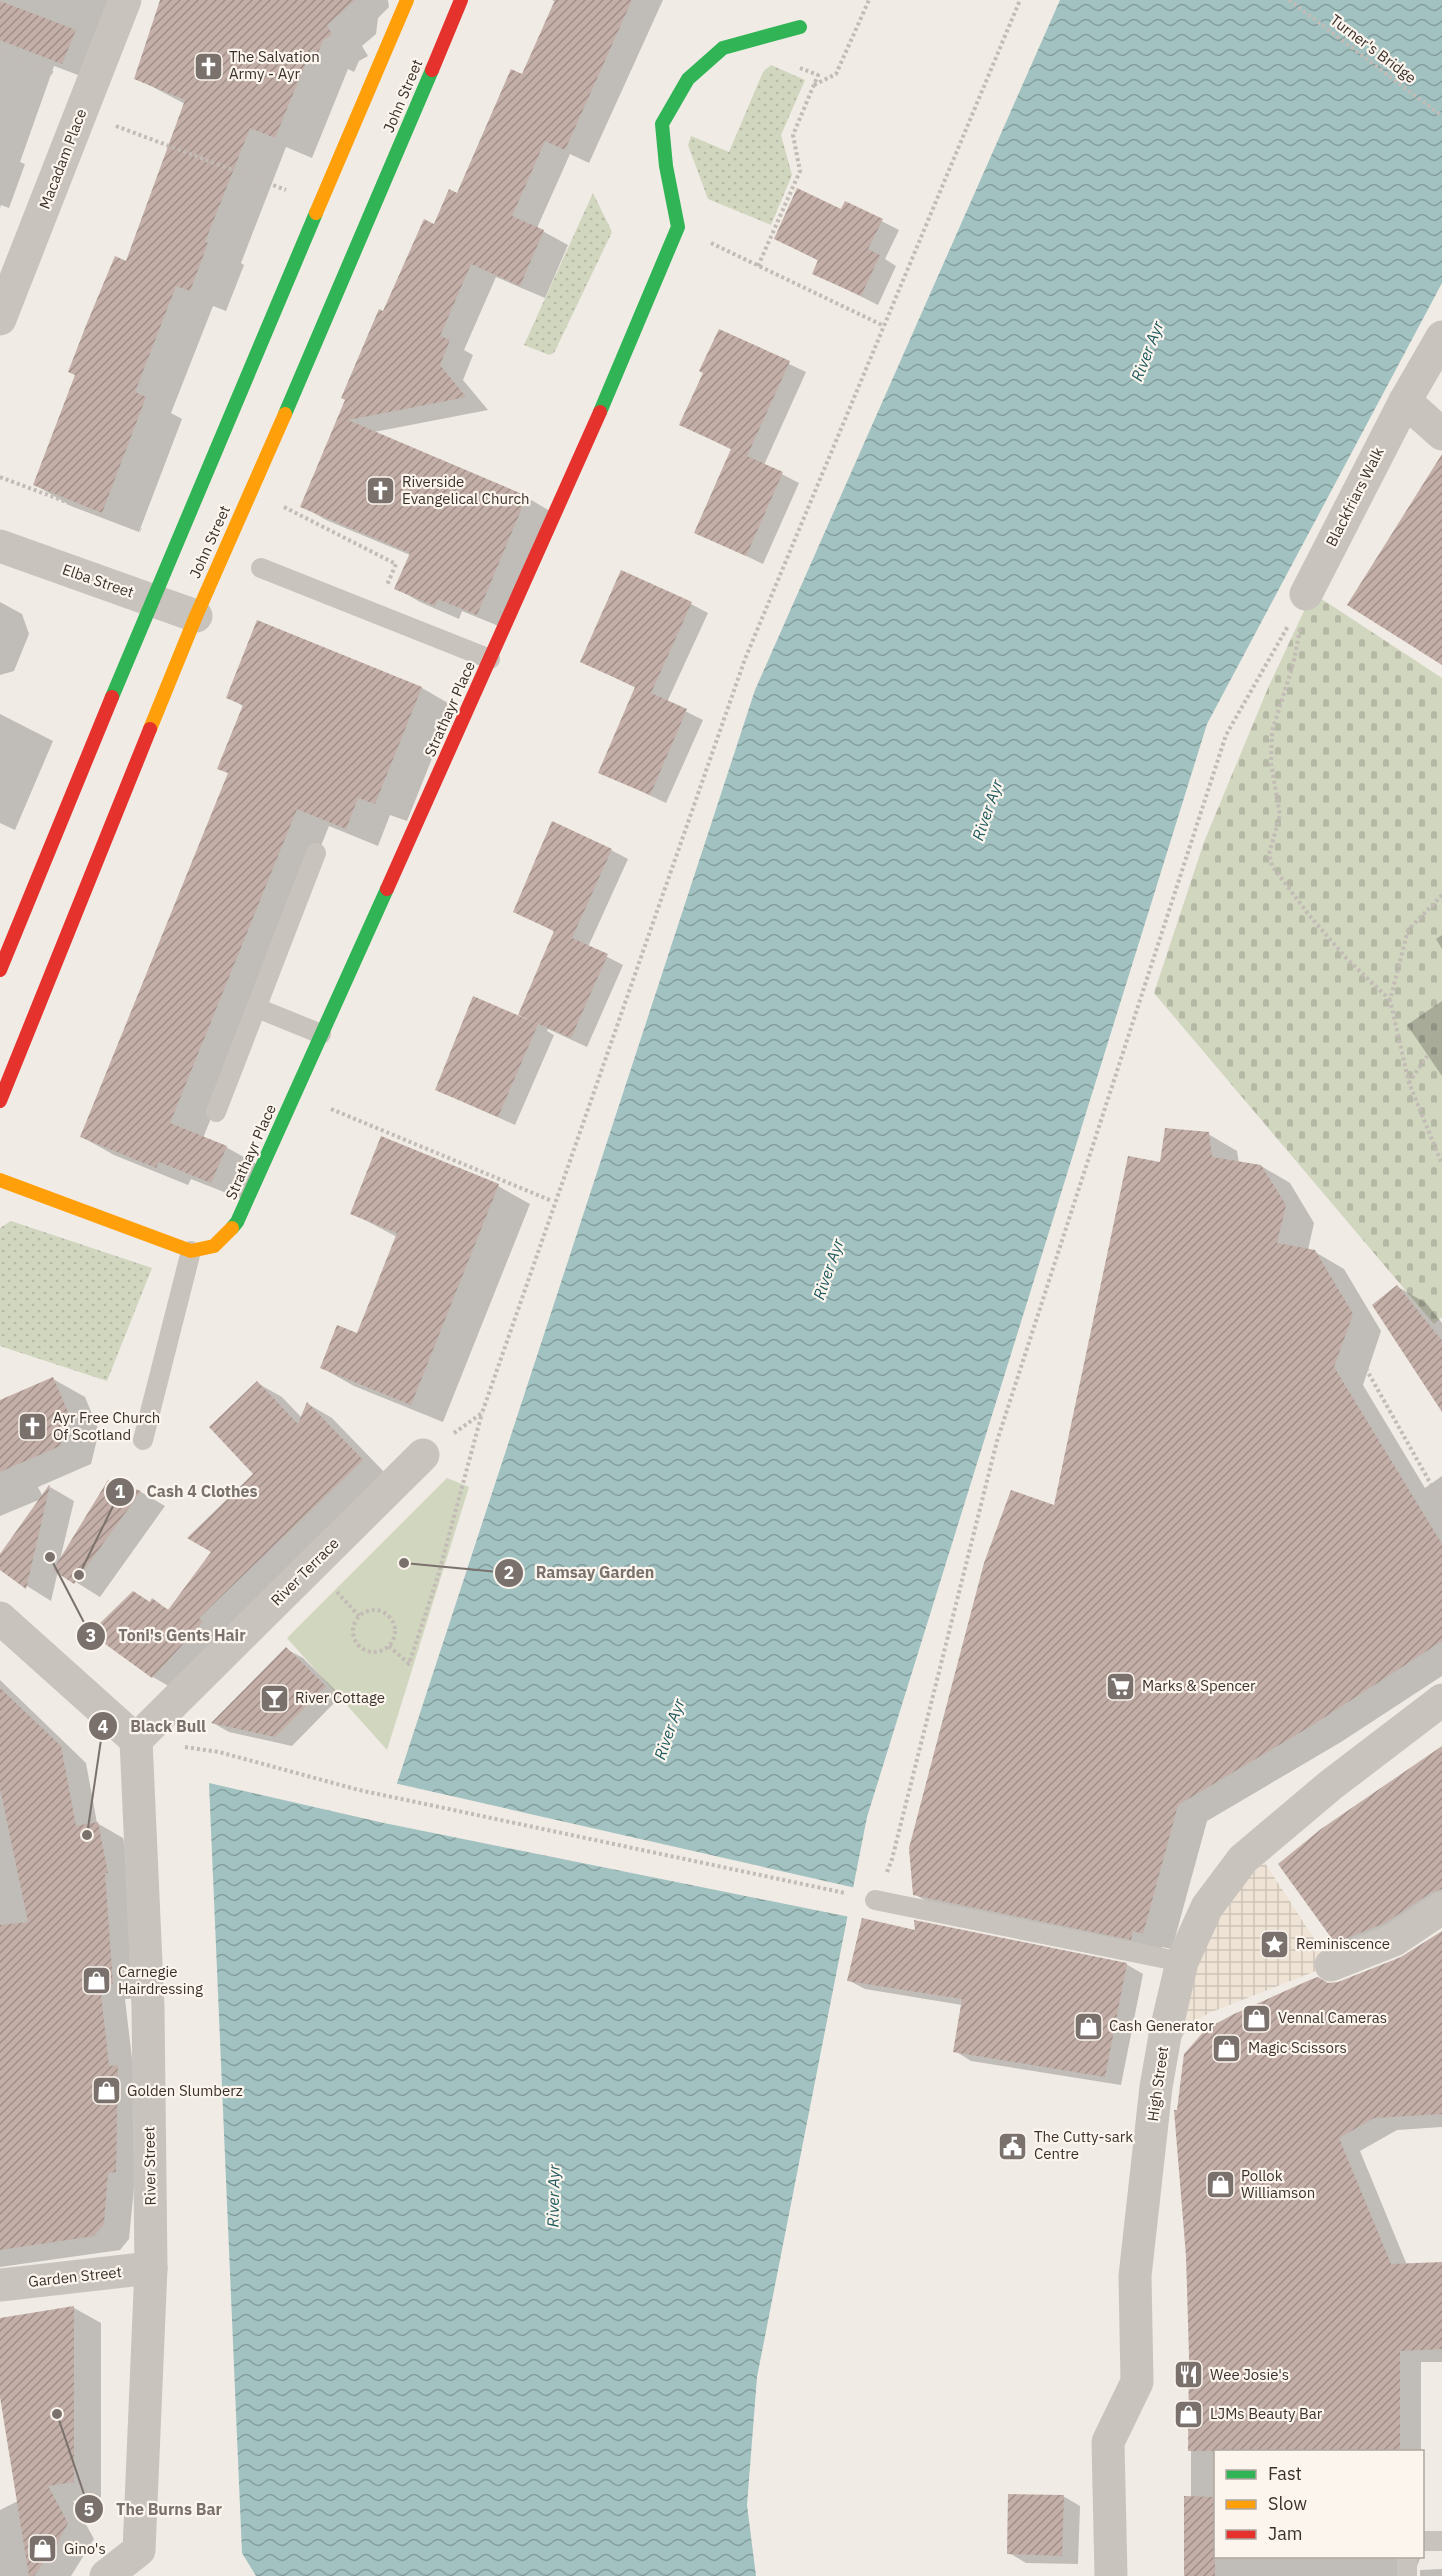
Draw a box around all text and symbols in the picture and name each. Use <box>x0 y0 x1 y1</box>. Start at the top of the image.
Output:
street label: Turner's Bridge <box>1327 10 1420 87</box>
place label: The Salvation Army - Ayr <box>229 47 320 83</box>
church icon: The Salvation Army - Ayr <box>192 50 224 82</box>
street label: John Street <box>379 56 426 135</box>
street label: Macadam Place <box>35 106 90 212</box>
water label: River Ayr <box>1126 317 1168 384</box>
street label: Blackfriars Walk <box>1321 444 1388 550</box>
place label: Riverside Evangelical Church <box>402 472 529 508</box>
church icon: Riverside Evangelical Church <box>365 475 397 507</box>
street label: John Street <box>185 502 234 581</box>
street label: Elba Street <box>60 559 136 602</box>
street label: Strathayr Place <box>420 658 479 760</box>
water label: River Ayr <box>967 776 1007 843</box>
street label: Strathayr Place <box>221 1101 280 1203</box>
water label: River Ayr <box>808 1235 848 1302</box>
place label: Ayr Free Church Of Scotland <box>53 1408 160 1444</box>
church icon: Ayr Free Church Of Scotland <box>16 1411 48 1443</box>
callout: Cash 4 Clothes <box>105 1475 270 1509</box>
text: 1 <box>115 1480 126 1503</box>
text: Cash 4 Clothes <box>146 1481 258 1501</box>
street label: River Terrace <box>267 1534 343 1610</box>
callout: Ramsay Garden <box>494 1556 666 1590</box>
text: 2 <box>504 1561 514 1584</box>
text: Ramsay Garden <box>536 1562 654 1582</box>
callout: Toni's Gents Hair <box>76 1619 257 1653</box>
text: 3 <box>86 1624 96 1647</box>
text: Toni's Gents Hair <box>118 1625 246 1645</box>
supermarket icon: Marks & Spencer <box>1105 1670 1137 1702</box>
place label: Marks & Spencer <box>1142 1676 1256 1695</box>
bar icon: River Cottage <box>258 1682 290 1714</box>
place label: River Cottage <box>295 1688 385 1707</box>
water label: River Ayr <box>649 1695 689 1762</box>
callout: Black Bull <box>88 1709 218 1743</box>
text: 4 <box>98 1715 109 1738</box>
text: Black Bull <box>130 1716 206 1736</box>
place icon: Reminiscence <box>1259 1928 1291 1960</box>
place label: Reminiscence <box>1296 1934 1390 1953</box>
place label: Carnegie Hairdressing <box>118 1962 203 1998</box>
shop icon: Carnegie Hairdressing <box>81 1965 113 1997</box>
shop icon: Vennal Cameras <box>1241 2002 1273 2034</box>
place label: Vennal Cameras <box>1278 2008 1387 2027</box>
shop icon: Cash Generator <box>1072 2010 1104 2042</box>
place label: Cash Generator <box>1109 2016 1214 2035</box>
shop icon: Magic Scissors <box>1211 2032 1243 2064</box>
place label: Magic Scissors <box>1248 2038 1347 2057</box>
street label: High Street <box>1143 2045 1172 2123</box>
shop icon: Golden Slumberz <box>90 2075 122 2107</box>
place label: Golden Slumberz <box>127 2081 243 2100</box>
street label: River Street <box>139 2126 160 2206</box>
place label: The Cutty-sark Centre <box>1034 2127 1133 2163</box>
public building icon: The Cutty-sark Centre <box>997 2130 1029 2162</box>
water label: River Ayr <box>542 2163 564 2228</box>
place label: Pollok Williamson <box>1241 2166 1315 2202</box>
shop icon: Pollok Williamson <box>1204 2169 1236 2201</box>
street label: Garden Street <box>27 2262 123 2291</box>
restaurant icon: Wee Josie's <box>1173 2359 1205 2391</box>
place label: Wee Josie's <box>1210 2365 1289 2384</box>
shop icon: LJMs Beauty Bar <box>1173 2398 1205 2430</box>
place label: LJMs Beauty Bar <box>1210 2404 1323 2423</box>
legend <box>1214 2450 1424 2558</box>
text: Fast <box>1268 2462 1302 2485</box>
callout: The Burns Bar <box>74 2492 234 2526</box>
text: Slow <box>1268 2492 1307 2515</box>
text: 5 <box>84 2498 95 2521</box>
text: The Burns Bar <box>116 2499 223 2519</box>
text: Jam <box>1268 2522 1303 2545</box>
shop icon: Gino's <box>27 2533 59 2565</box>
place label: Gino's <box>64 2539 106 2558</box>

